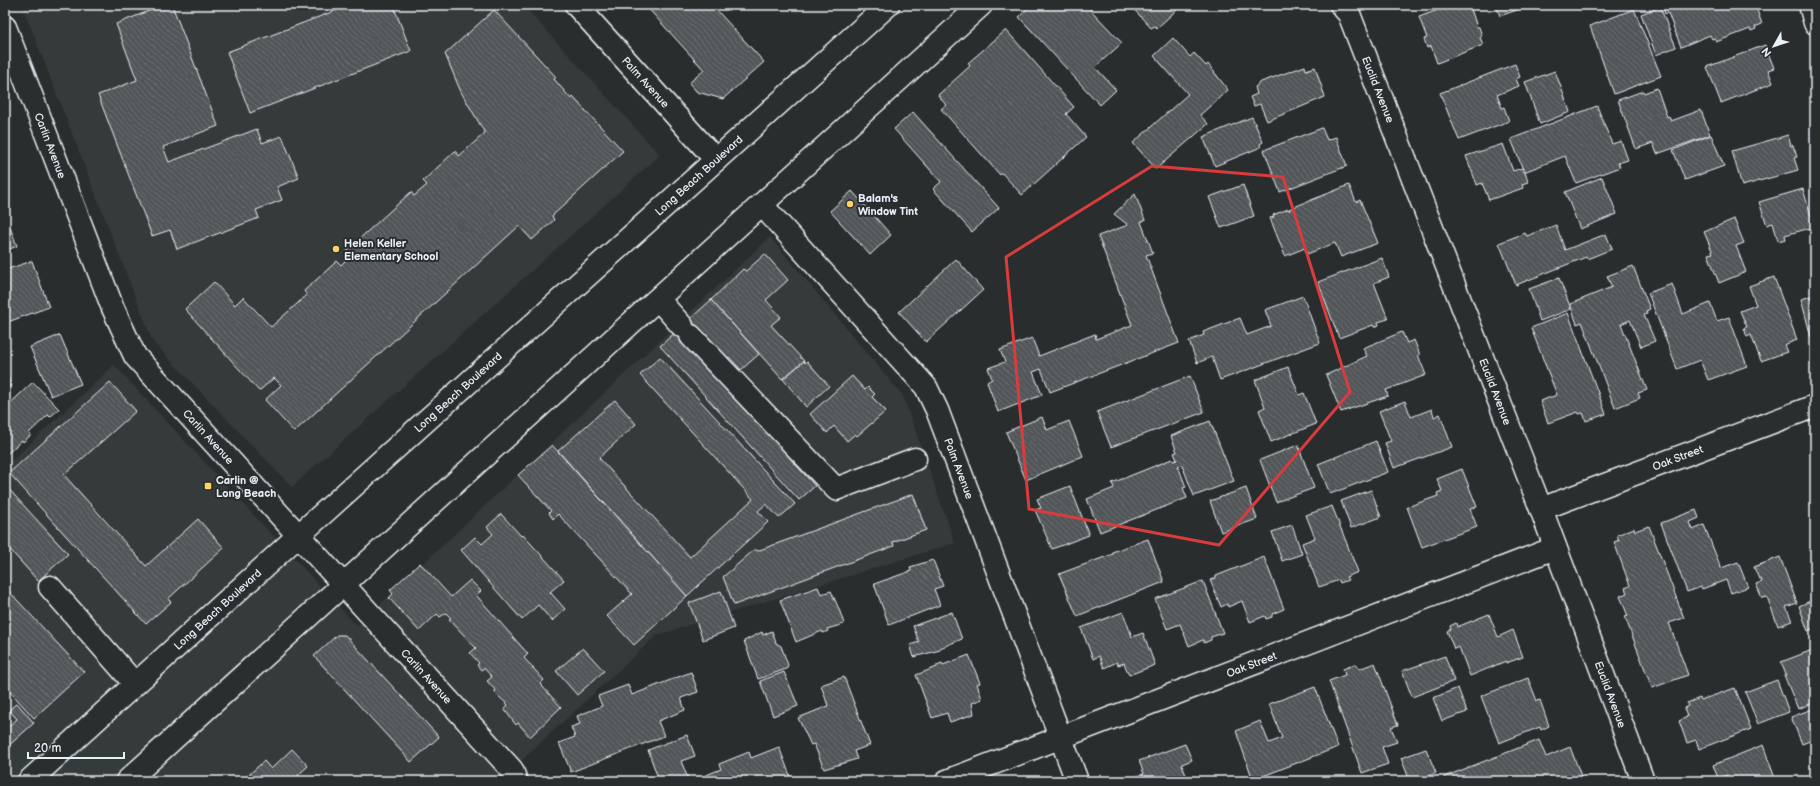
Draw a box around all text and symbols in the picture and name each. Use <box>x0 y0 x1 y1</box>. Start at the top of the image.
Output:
north arrow <box>1754 26 1794 66</box>
text: N <box>1759 45 1774 59</box>
street label: Palm Avenue <box>619 54 672 111</box>
street label: Euclid Avenue <box>1359 55 1397 125</box>
street label: Carlin Avenue <box>32 111 69 181</box>
street label: Long Beach Boulevard <box>653 133 746 218</box>
place label: Balam's Window Tint <box>858 192 918 218</box>
marker: Balam's Window Tint <box>845 199 855 209</box>
place label: Helen Keller Elementary School <box>344 237 438 263</box>
marker: Helen Keller Elementary School <box>331 244 341 254</box>
street label: Long Beach Boulevard <box>412 350 505 435</box>
street label: Euclid Avenue <box>1476 357 1514 427</box>
street label: Carlin Avenue <box>180 407 237 467</box>
street label: Palm Avenue <box>941 436 976 501</box>
street label: Oak Street <box>1651 442 1705 473</box>
place label: Carlin @ Long Beach <box>216 474 276 500</box>
marker: Carlin @ Long Beach <box>203 481 213 491</box>
street label: Long Beach Boulevard <box>172 567 264 653</box>
street label: Carlin Avenue <box>398 647 455 707</box>
street label: Oak Street <box>1225 649 1279 680</box>
street label: Euclid Avenue <box>1592 659 1629 730</box>
scale bar <box>28 734 124 760</box>
text: 20 m <box>34 741 61 756</box>

